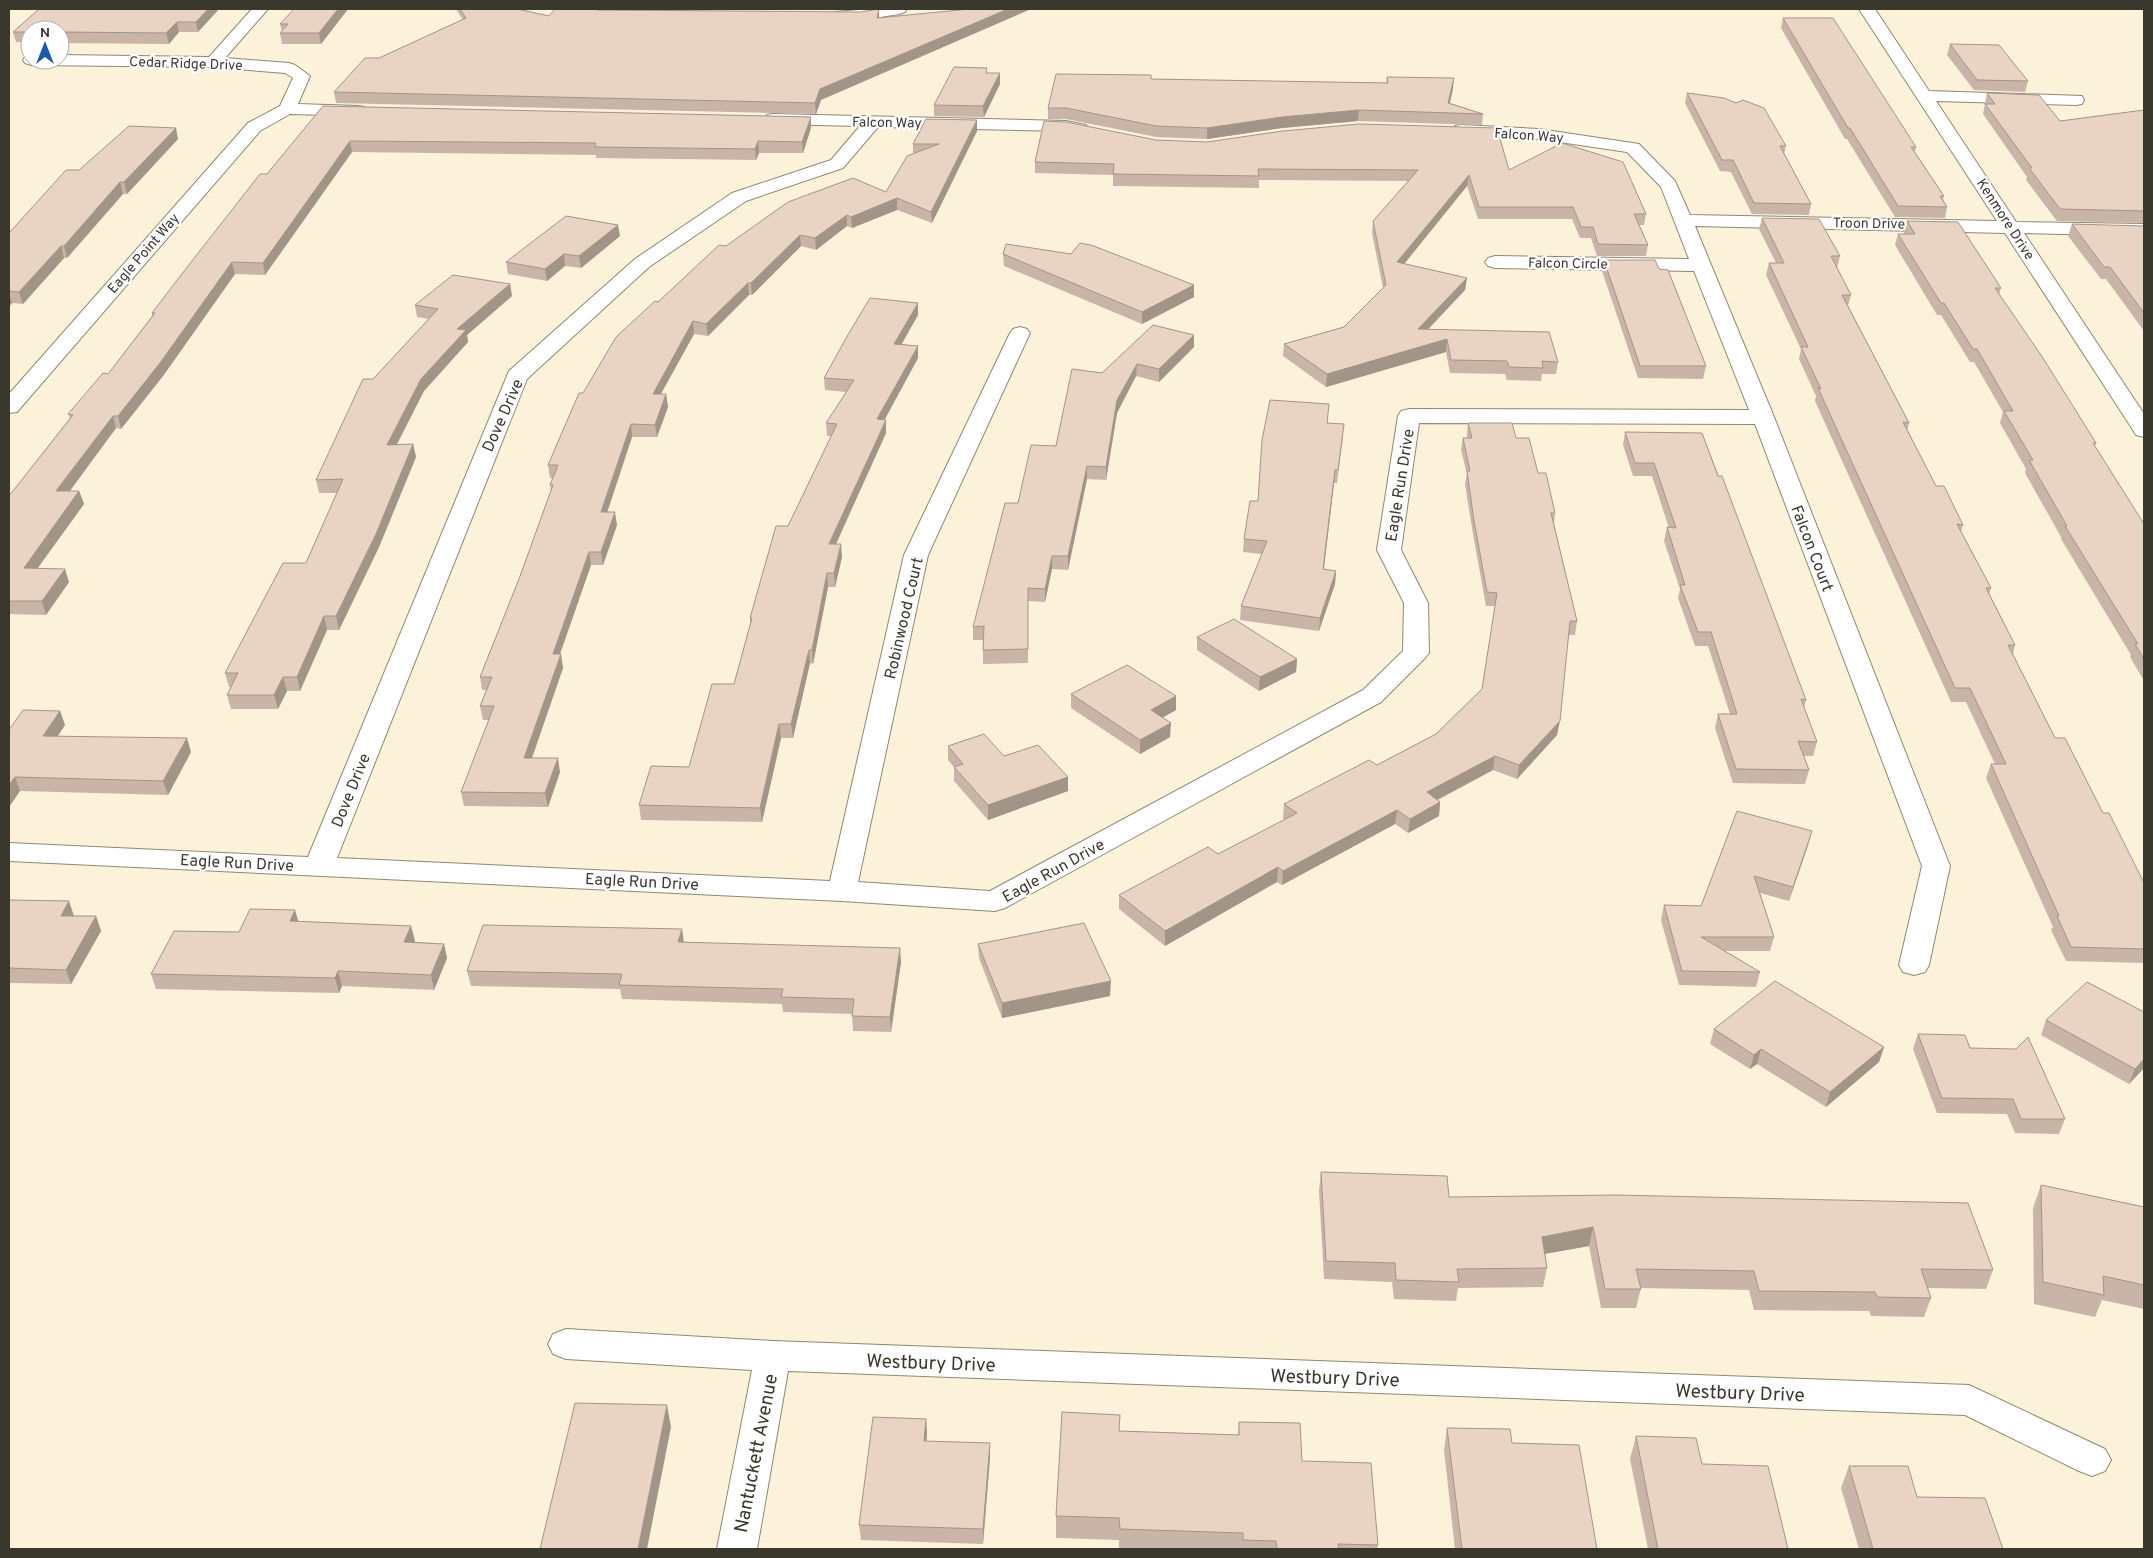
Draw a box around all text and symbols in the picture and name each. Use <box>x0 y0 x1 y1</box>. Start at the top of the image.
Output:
north arrow <box>20 20 70 70</box>
text: N <box>40 25 50 42</box>
street label: Cedar Ridge Drive <box>129 54 243 75</box>
street label: Falcon Way <box>852 114 922 133</box>
street label: Falcon Way <box>1494 126 1564 147</box>
street label: Kenmore Drive <box>1972 176 2037 264</box>
street label: Eagle Point Way <box>105 210 184 298</box>
street label: Troon Drive <box>1833 215 1905 234</box>
street label: Falcon Circle <box>1528 255 1608 274</box>
street label: Dove Drive <box>479 376 529 456</box>
street label: Eagle Run Drive <box>1382 427 1420 543</box>
street label: Falcon Court <box>1785 503 1837 595</box>
street label: Robinwood Court <box>881 556 929 681</box>
street label: Dove Drive <box>328 751 376 831</box>
street label: Eagle Run Drive <box>999 835 1109 908</box>
street label: Eagle Run Drive <box>179 851 294 877</box>
street label: Eagle Run Drive <box>584 870 699 896</box>
street label: Westbury Drive <box>866 1350 996 1378</box>
street label: Westbury Drive <box>1270 1365 1400 1393</box>
street label: Nantuckett Avenue <box>730 1372 784 1535</box>
street label: Westbury Drive <box>1675 1380 1805 1408</box>

